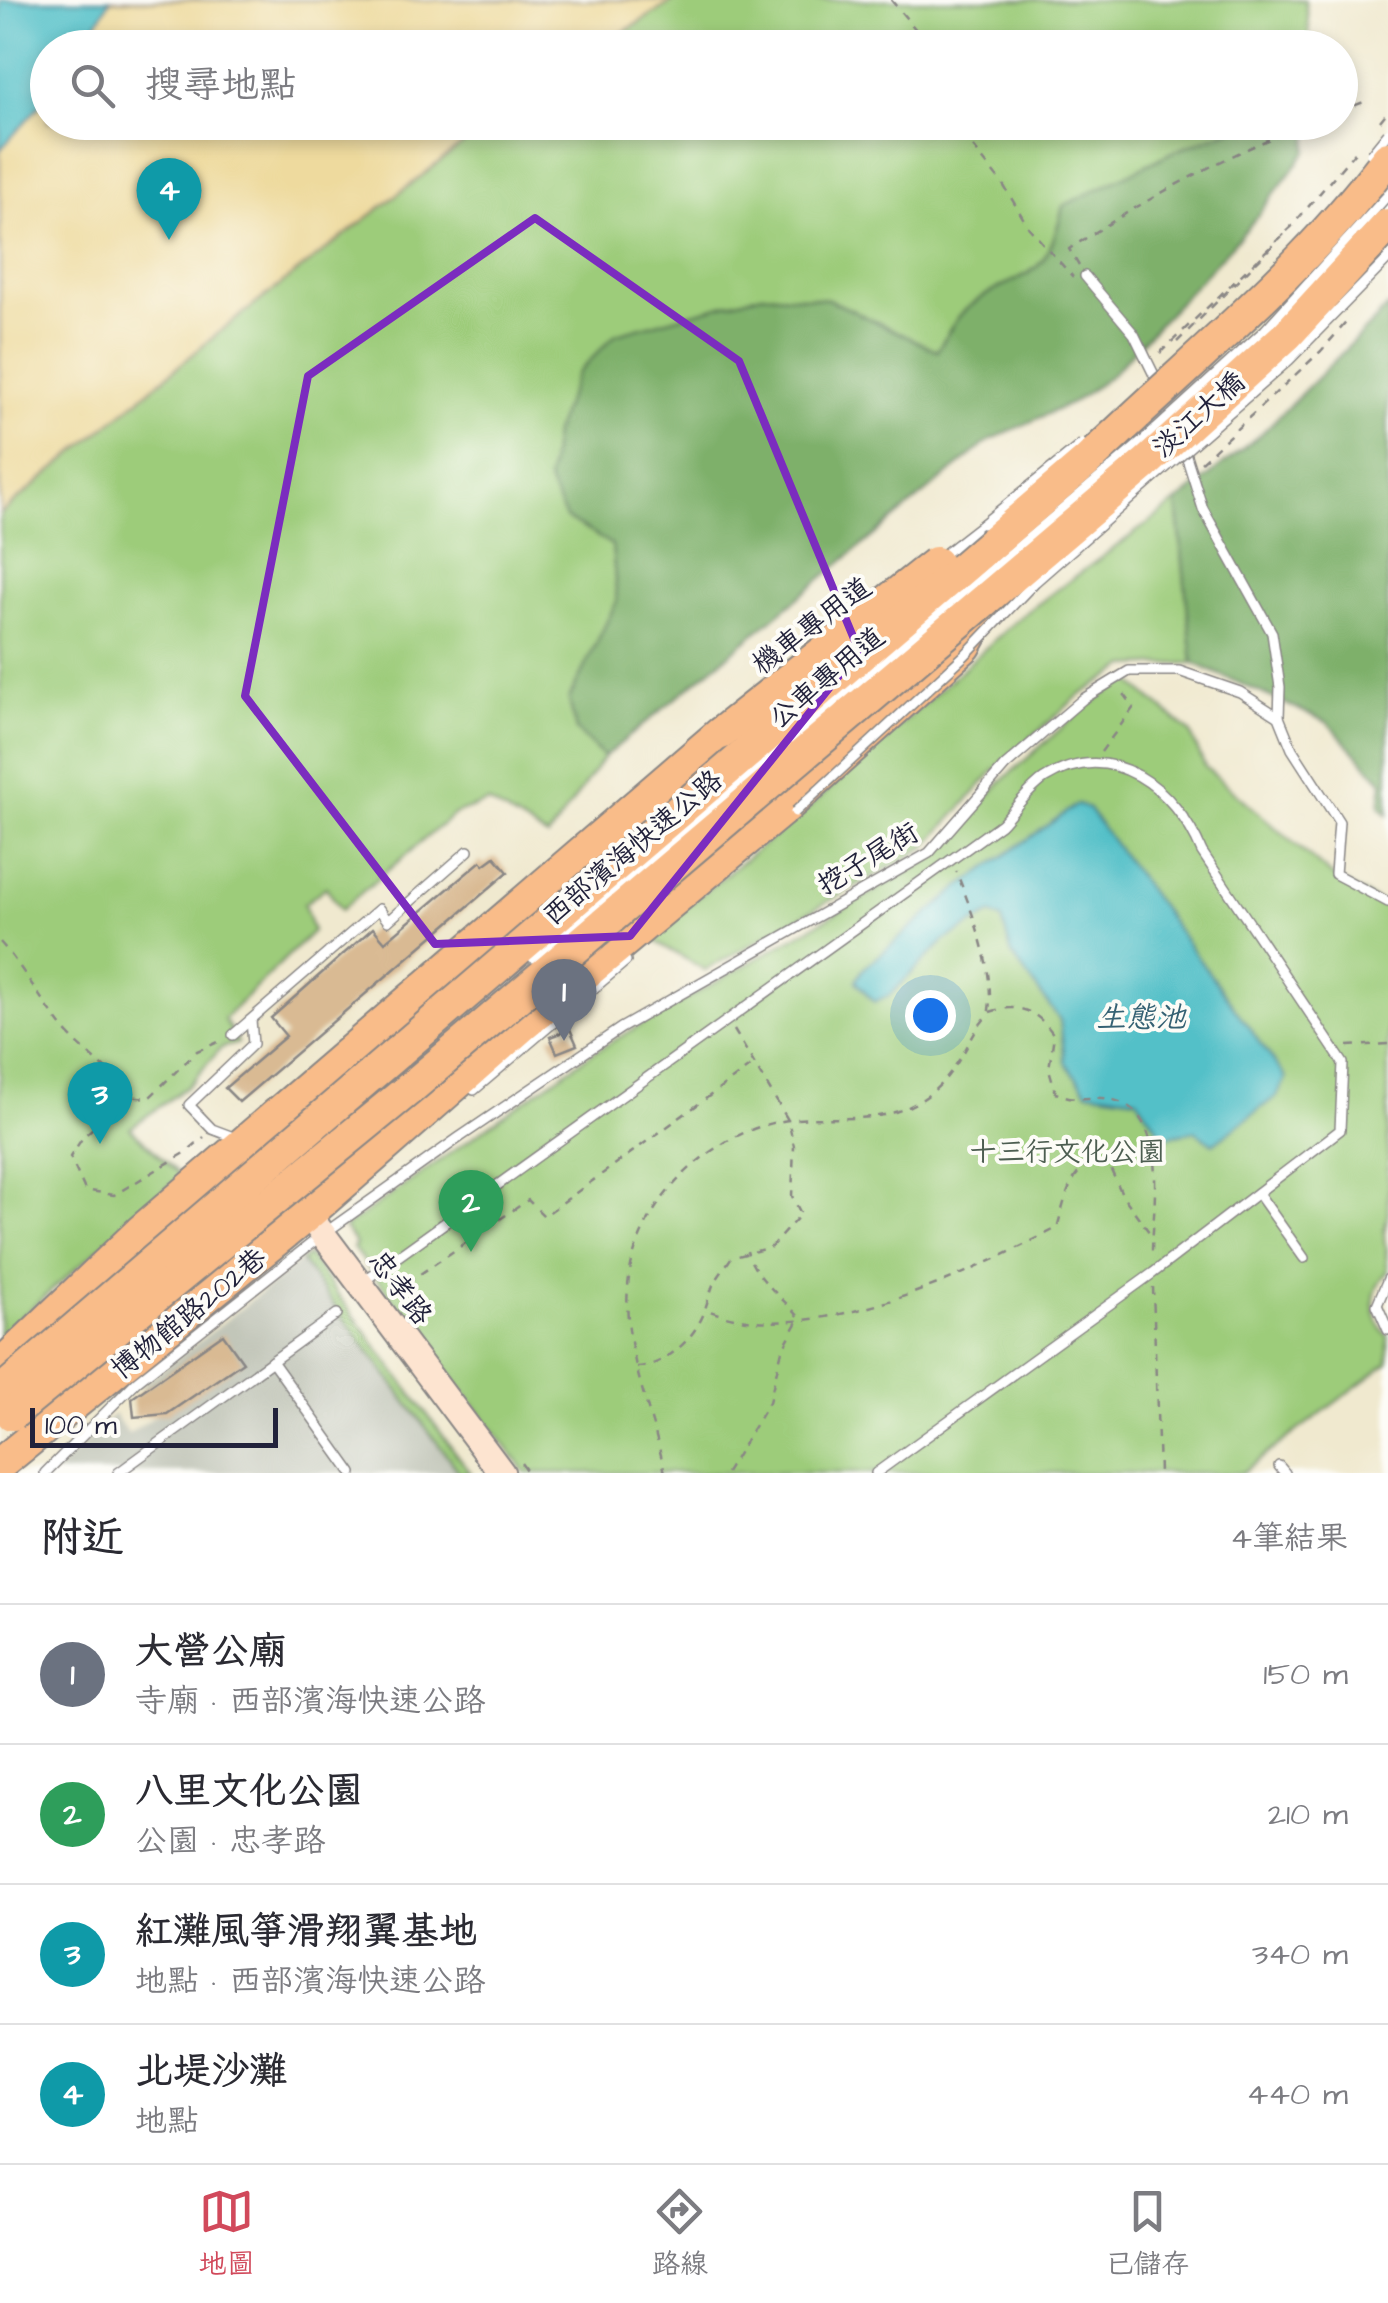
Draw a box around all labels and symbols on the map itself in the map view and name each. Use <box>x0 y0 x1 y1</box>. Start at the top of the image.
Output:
pin: 4 <box>136 158 202 240</box>
street label: 淡江大橋 <box>1144 363 1254 467</box>
street label: 機車專用道 <box>744 568 880 684</box>
street label: 公車專用道 <box>761 618 893 738</box>
street label: 西部濱海快速公路 <box>535 761 731 935</box>
street label: 挖子尾街 <box>810 813 926 905</box>
pin: 1 <box>532 958 596 1041</box>
your location <box>905 990 956 1041</box>
water label: 生態池 <box>1096 997 1187 1039</box>
pin: 3 <box>68 1062 132 1144</box>
park label: 十三行文化公園 <box>969 1133 1165 1172</box>
pin: 2 <box>438 1170 504 1252</box>
street label: 博物館路202巷 <box>103 1239 276 1389</box>
street label: 忠孝路 <box>359 1243 441 1333</box>
scale bar <box>30 1403 278 1448</box>

